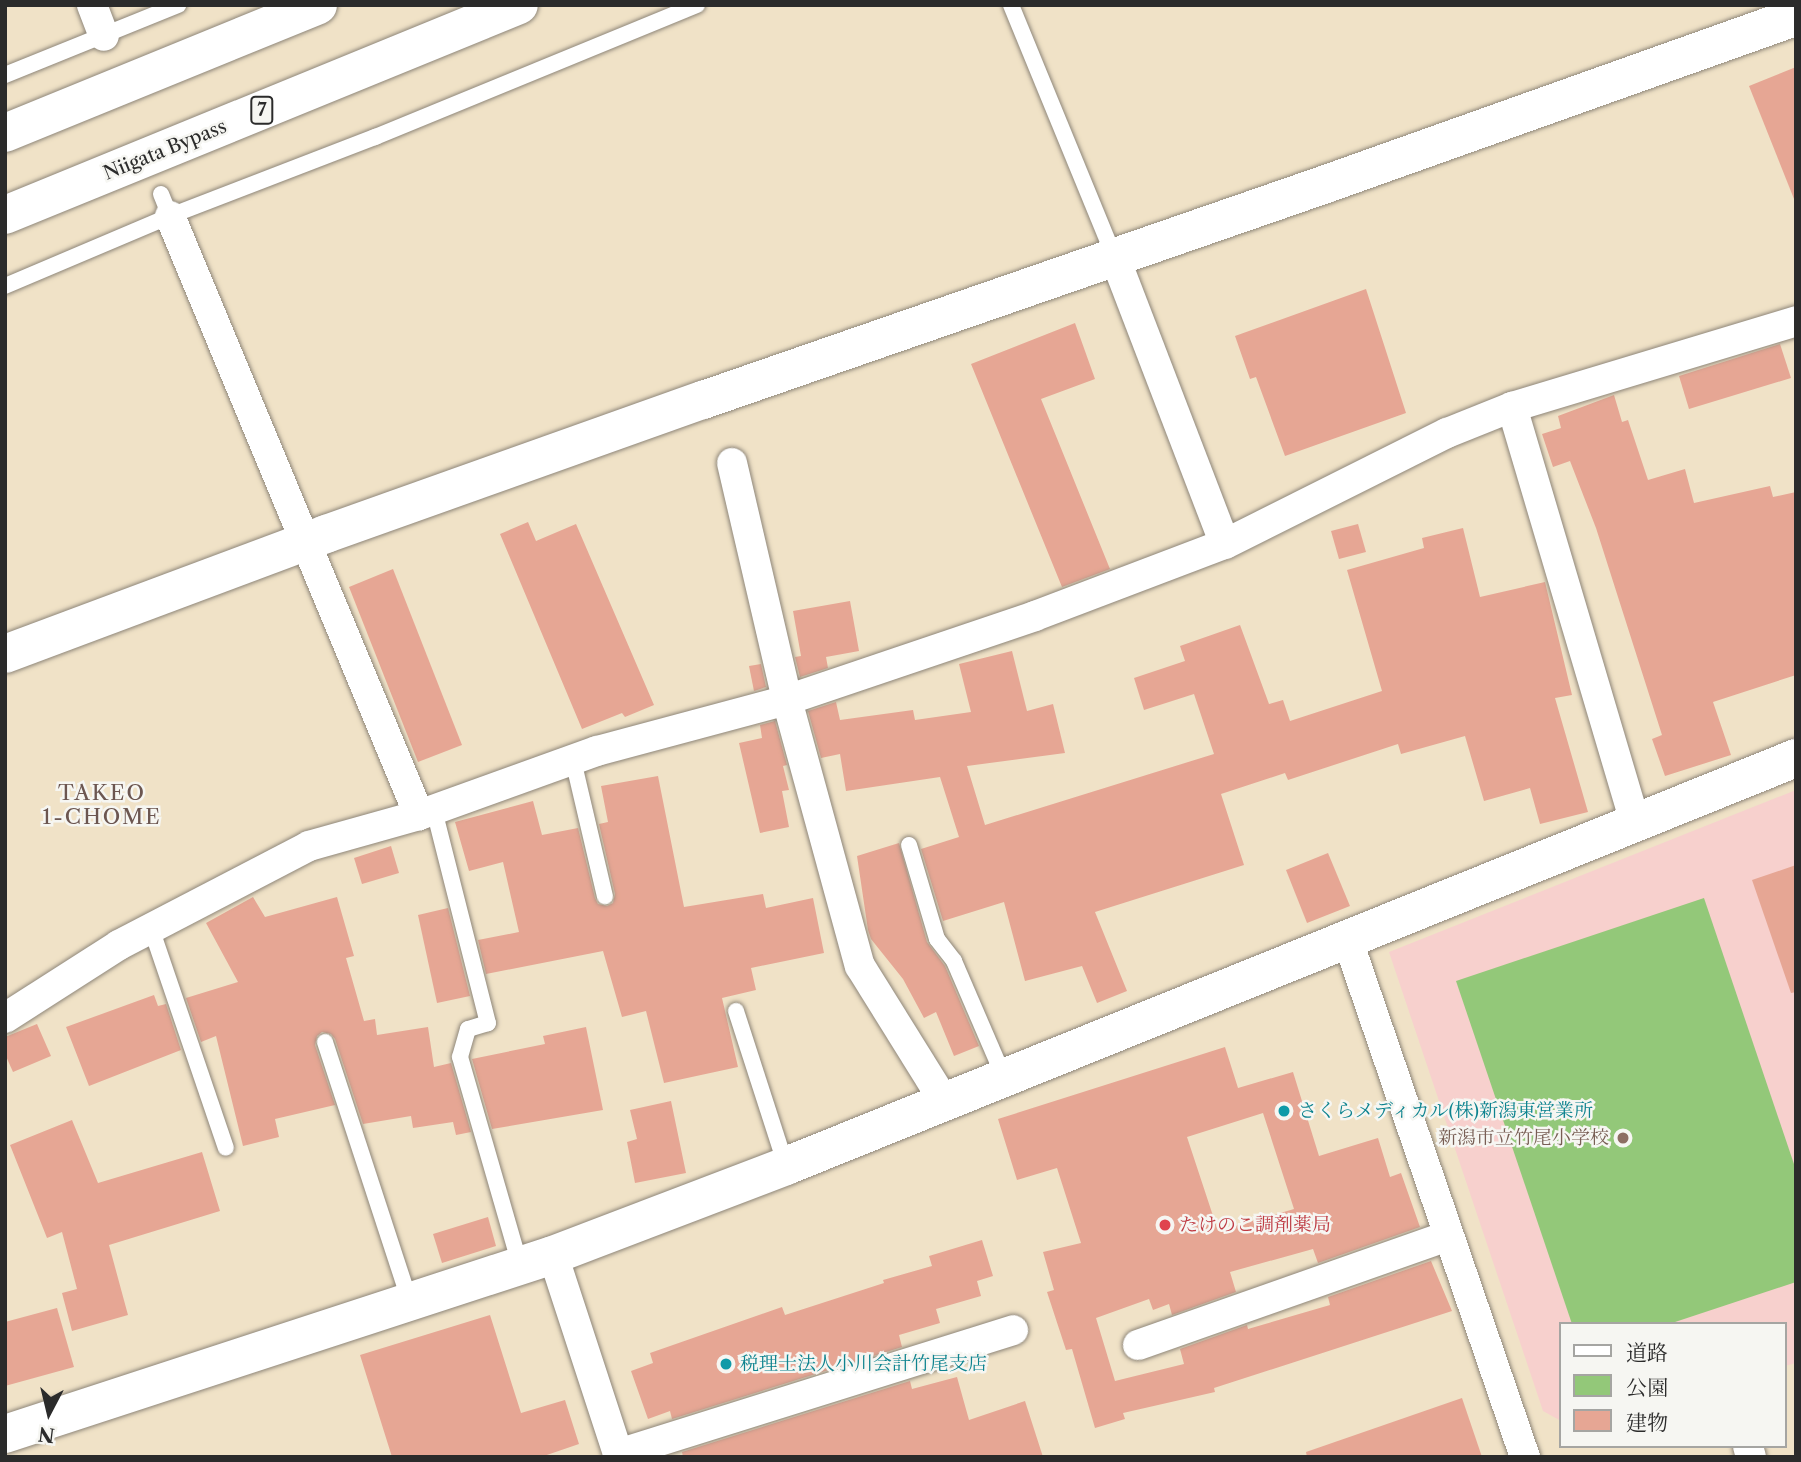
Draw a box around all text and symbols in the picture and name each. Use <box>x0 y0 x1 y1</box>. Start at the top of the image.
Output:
road number: 7 <box>250 96 274 124</box>
street label: Niigata Bypass <box>100 115 230 185</box>
district label: TAKEO 1-CHOME <box>43 780 161 830</box>
place label: さくらメディカル(株)新潟東営業所 <box>1298 1100 1595 1122</box>
marker: さくらメディカル(株)新潟東営業所 <box>1276 1103 1292 1119</box>
place label: 新潟市立竹尾小学校 <box>1438 1127 1609 1149</box>
marker: 新潟市立竹尾小学校 <box>1615 1130 1631 1146</box>
place label: たけのこ調剤薬局 <box>1179 1214 1331 1236</box>
marker: たけのこ調剤薬局 <box>1157 1217 1173 1233</box>
legend <box>1560 1322 1787 1448</box>
text: 道路 <box>1626 1340 1668 1365</box>
place label: 税理士法人小川会計竹尾支店 <box>740 1353 987 1375</box>
marker: 税理士法人小川会計竹尾支店 <box>718 1356 734 1372</box>
text: 公園 <box>1626 1375 1668 1400</box>
north arrow <box>14 1378 84 1448</box>
text: 建物 <box>1626 1410 1668 1435</box>
text: N <box>37 1422 56 1447</box>

